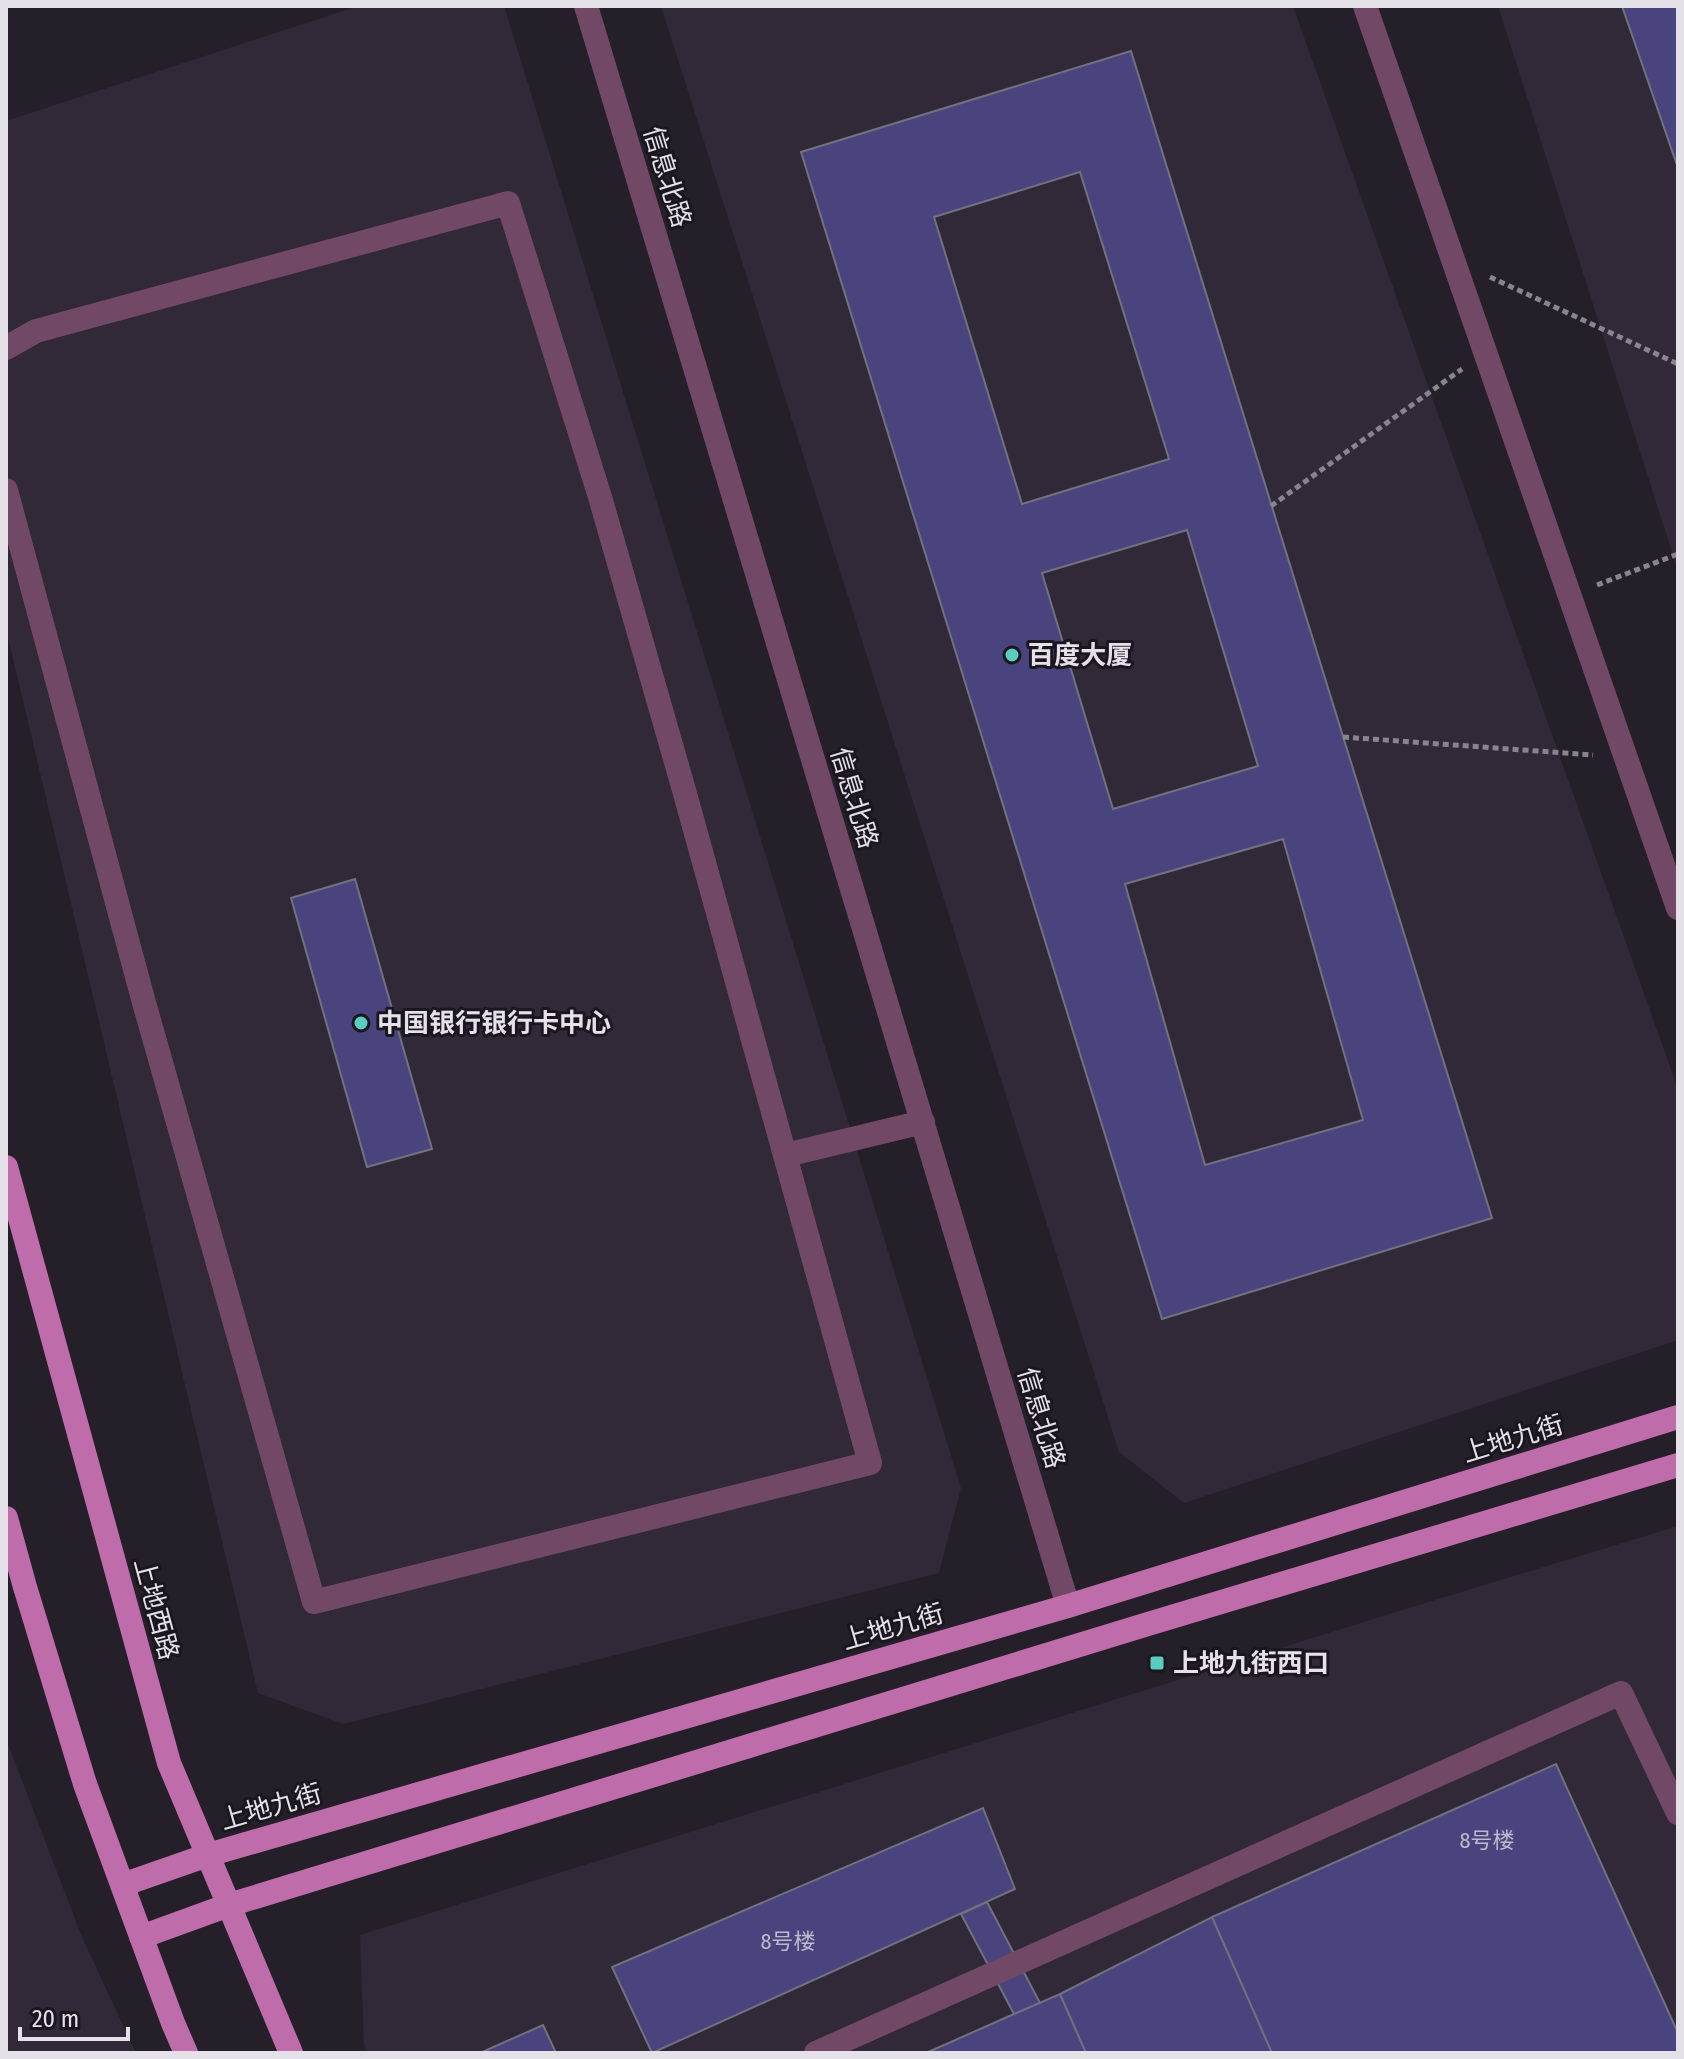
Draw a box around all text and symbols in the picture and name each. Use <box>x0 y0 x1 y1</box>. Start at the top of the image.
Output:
street label: 信息北路 <box>637 123 697 231</box>
place label: 百度大厦 <box>1028 640 1132 671</box>
marker: 百度大厦 <box>1003 646 1021 664</box>
street label: 信息北路 <box>824 744 884 852</box>
place label: 中国银行银行卡中心 <box>377 1008 611 1039</box>
marker: 中国银行银行卡中心 <box>352 1014 370 1032</box>
street label: 信息北路 <box>1011 1364 1071 1472</box>
street label: 上地九街 <box>1459 1409 1567 1469</box>
street label: 上地西路 <box>128 1555 184 1663</box>
street label: 上地九街 <box>839 1598 947 1656</box>
place label: 上地九街西口 <box>1173 1648 1329 1679</box>
marker: 上地九街西口 <box>1148 1654 1166 1672</box>
street label: 上地九街 <box>217 1778 325 1836</box>
house number: 8号楼 <box>1459 1827 1515 1854</box>
house number: 8号楼 <box>760 1928 816 1955</box>
scale bar <box>20 1991 128 2041</box>
text: 20 m <box>32 2005 79 2033</box>

